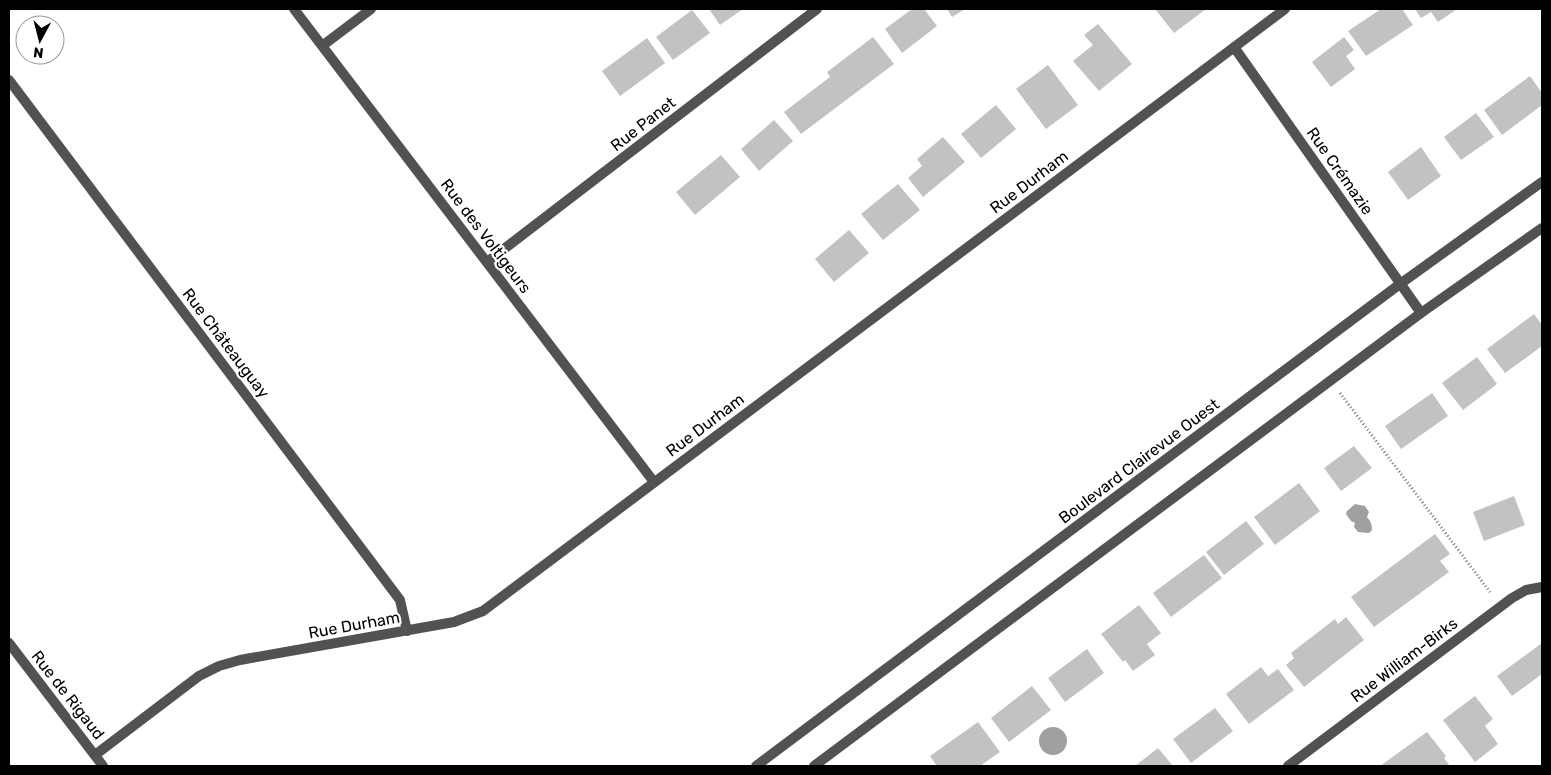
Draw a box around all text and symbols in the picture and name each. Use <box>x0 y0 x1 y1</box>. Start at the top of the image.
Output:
north arrow <box>15 15 65 65</box>
text: N <box>32 43 45 61</box>
street label: Rue Panet <box>607 93 679 155</box>
street label: Rue Crémazie <box>1303 124 1377 218</box>
street label: Rue Durham <box>986 147 1072 217</box>
street label: Rue des Voltigeurs <box>437 175 535 297</box>
street label: Rue Châteauguay <box>179 284 274 402</box>
street label: Rue Durham <box>662 390 748 460</box>
street label: Boulevard Clairevue Ouest <box>1055 394 1223 528</box>
street label: Rue Durham <box>307 608 401 642</box>
street label: Rue William-Birks <box>1347 614 1461 706</box>
street label: Rue de Rigaud <box>27 647 109 743</box>

